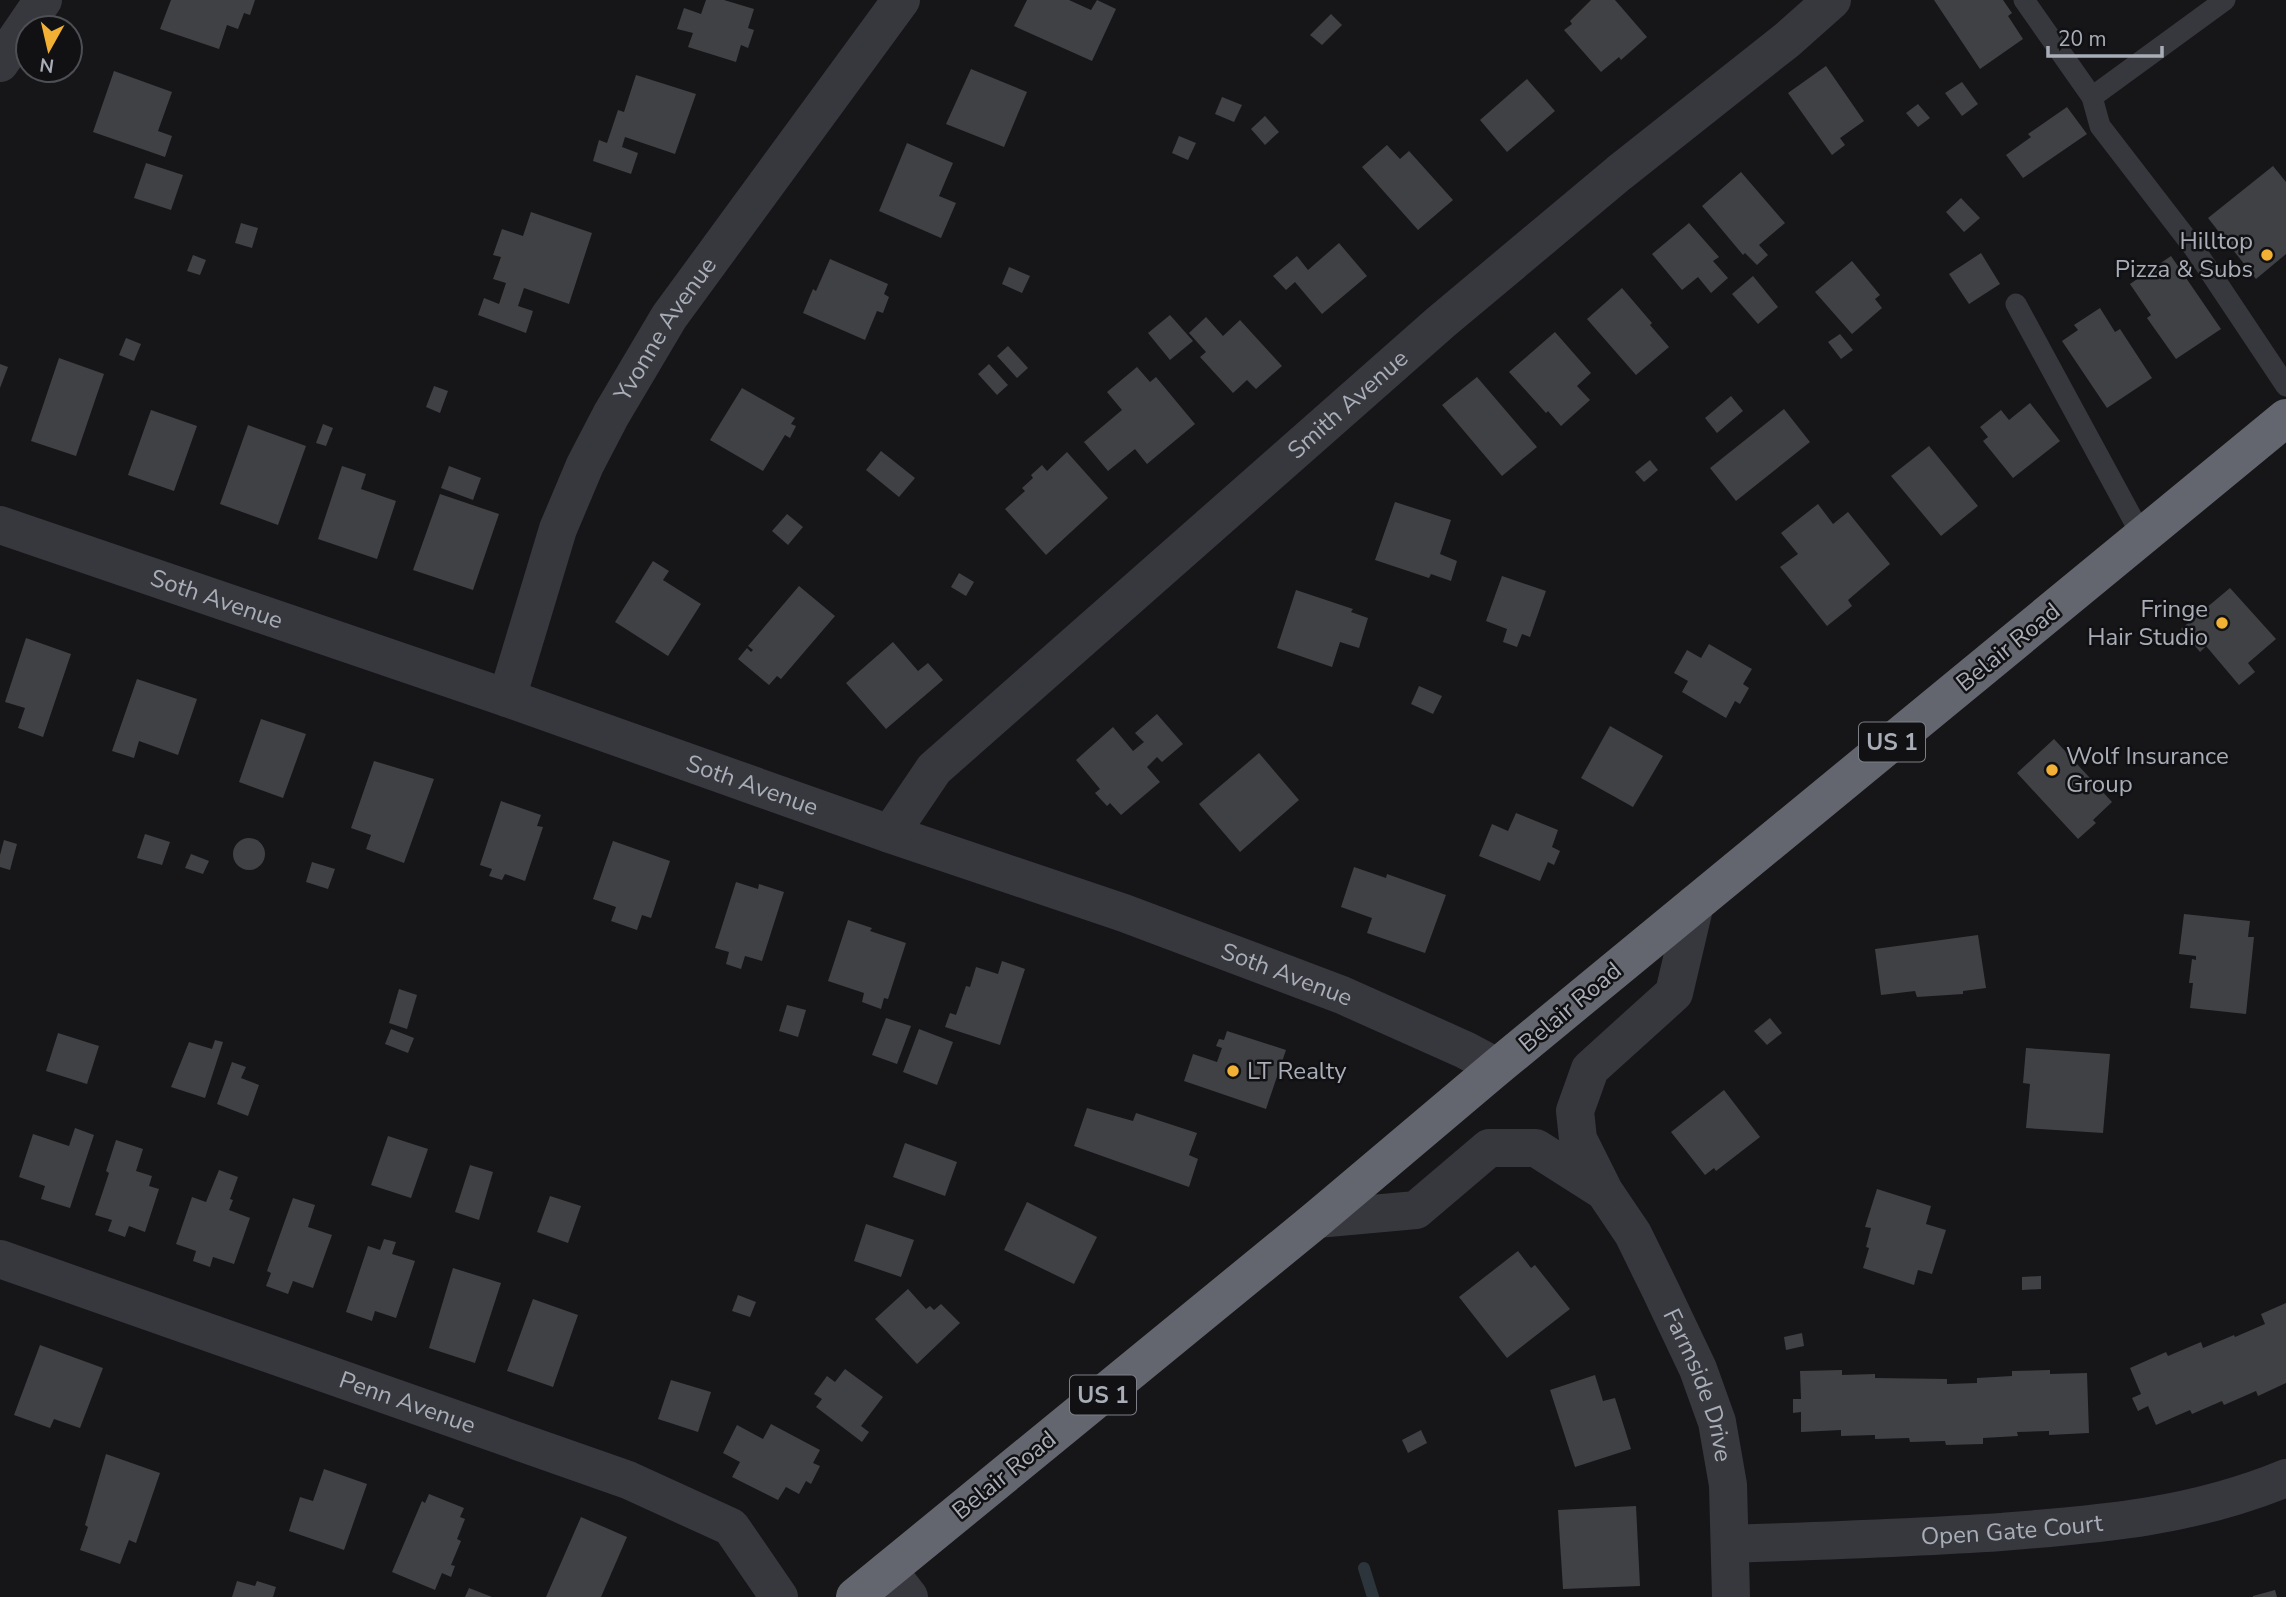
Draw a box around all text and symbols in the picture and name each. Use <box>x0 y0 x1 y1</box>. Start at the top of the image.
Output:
north arrow <box>14 14 84 84</box>
scale bar <box>2048 14 2162 58</box>
text: 20 m <box>2058 25 2107 53</box>
text: N <box>38 51 56 79</box>
place label: Hilltop Pizza & Subs <box>2115 225 2253 285</box>
marker: Hilltop Pizza & Subs <box>2259 247 2275 263</box>
street label: Yvonne Avenue <box>606 250 724 408</box>
street label: Smith Avenue <box>1281 342 1415 466</box>
street label: Soth Avenue <box>146 562 287 636</box>
place label: Fringe Hair Studio <box>2087 593 2208 653</box>
street label: Belair Road <box>1949 595 2067 699</box>
marker: Fringe Hair Studio <box>2214 615 2230 631</box>
road number: US 1 <box>1859 722 1925 762</box>
place label: Wolf Insurance Group <box>2066 740 2229 800</box>
street label: Soth Avenue <box>682 747 823 823</box>
marker: Wolf Insurance Group <box>2044 762 2060 778</box>
street label: Soth Avenue <box>1217 935 1358 1014</box>
street label: Belair Road <box>1512 955 1628 1059</box>
place label: LT Realty <box>1247 1055 1347 1087</box>
marker: LT Realty <box>1225 1063 1241 1079</box>
street label: Farmside Drive <box>1656 1303 1740 1464</box>
street label: Penn Avenue <box>335 1364 480 1441</box>
road number: US 1 <box>1070 1376 1136 1414</box>
street label: Belair Road <box>945 1423 1063 1527</box>
street label: Open Gate Court <box>1920 1507 2105 1553</box>

